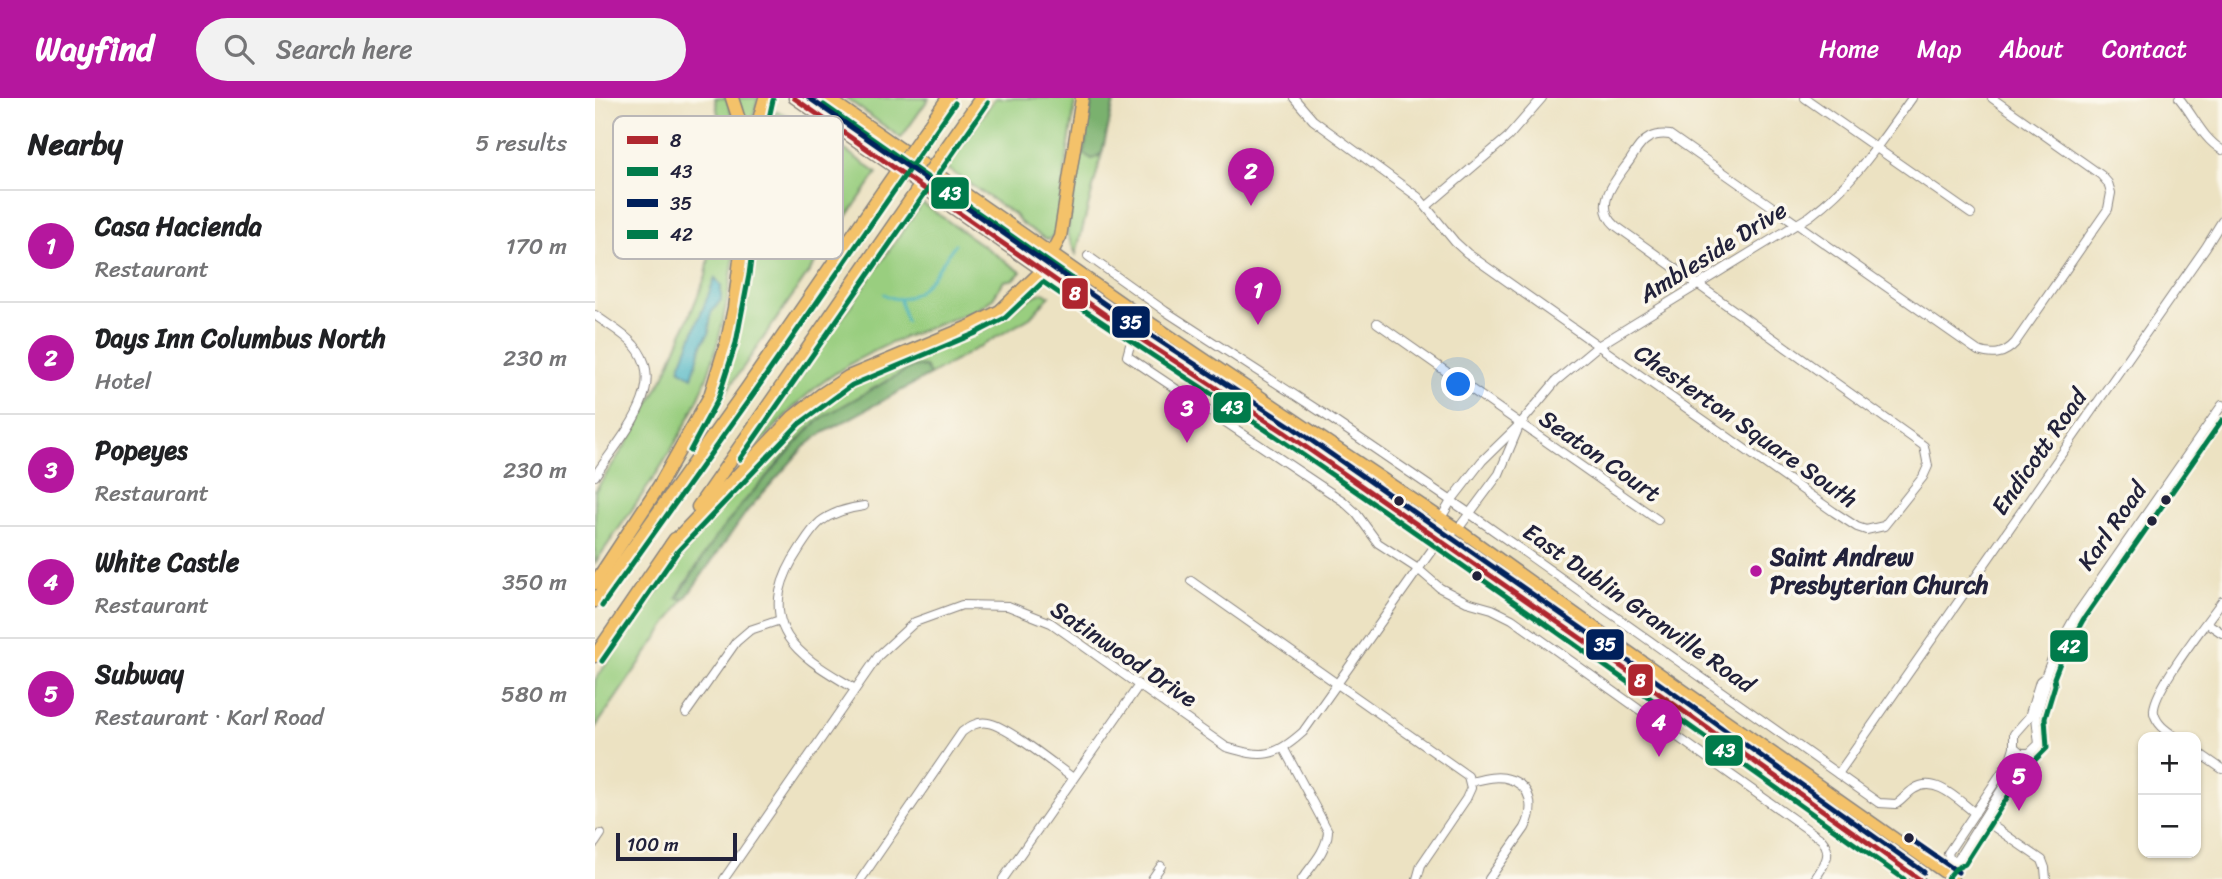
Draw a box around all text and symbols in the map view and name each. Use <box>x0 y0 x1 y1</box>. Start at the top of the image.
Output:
search box <box>196 18 686 81</box>
text: Wayfind <box>35 20 154 78</box>
text: Search here <box>276 26 413 72</box>
text: Home <box>1819 28 1879 70</box>
text: Map <box>1917 28 1961 70</box>
text: About <box>1999 28 2064 70</box>
text: Contact <box>2102 28 2187 70</box>
icon: search <box>220 30 258 68</box>
legend <box>613 116 843 259</box>
text: Nearby <box>28 117 123 171</box>
text: 5 results <box>476 123 567 164</box>
text: 8 <box>670 124 682 157</box>
pin: 2 <box>1228 148 1274 206</box>
text: 43 <box>670 155 693 188</box>
line badge: 43 <box>930 176 970 210</box>
text: 43 <box>938 177 962 210</box>
text: 35 <box>670 187 692 220</box>
street label: Ambleside Drive <box>1630 190 1796 315</box>
text: Casa Hacienda <box>95 203 262 249</box>
text: 42 <box>670 218 693 251</box>
text: 1 <box>46 226 56 267</box>
text: 170 m <box>506 226 567 267</box>
text: Restaurant <box>95 249 209 290</box>
pin: 1 <box>1235 267 1281 325</box>
line badge: 8 <box>1061 277 1089 310</box>
text: 8 <box>1068 277 1081 310</box>
line badge: 35 <box>1111 305 1151 339</box>
text: 35 <box>1119 306 1142 339</box>
text: Days Inn Columbus North <box>95 315 386 361</box>
street label: Chesterton Square South <box>1625 332 1867 520</box>
text: 2 <box>44 338 58 379</box>
text: 230 m <box>503 338 567 379</box>
text: Hotel <box>95 361 151 402</box>
your location <box>1441 367 1475 401</box>
street label: Endicott Road <box>1980 378 2100 524</box>
pin: 3 <box>1164 385 1210 443</box>
line badge: 43 <box>1212 391 1252 424</box>
text: 43 <box>1220 391 1244 424</box>
street label: Seaton Court <box>1530 398 1670 514</box>
text: Popeyes <box>95 427 188 473</box>
text: 3 <box>45 450 57 491</box>
text: 230 m <box>503 450 567 491</box>
street label: Karl Road <box>2066 471 2159 579</box>
text: Restaurant <box>95 473 209 514</box>
unlabelled marker <box>2159 493 2173 507</box>
unlabelled marker <box>1392 494 1406 508</box>
street label: East Dublin Granville Road <box>1514 512 1765 705</box>
unlabelled marker <box>2145 514 2159 528</box>
place label: Saint Andrew Presbyterian Church <box>1769 536 1989 606</box>
text: White Castle <box>95 539 239 585</box>
text: 4 <box>44 562 58 603</box>
text: 350 m <box>502 562 567 603</box>
marker: Saint Andrew Presbyterian Church <box>1748 563 1764 579</box>
unlabelled marker <box>1470 569 1484 583</box>
text: Restaurant <box>95 585 209 626</box>
street label: Satinwood Drive <box>1042 589 1207 719</box>
line badge: 35 <box>1585 628 1625 661</box>
text: 35 <box>1593 628 1616 661</box>
line badge: 42 <box>2049 629 2089 663</box>
text: 42 <box>2057 630 2080 663</box>
text: Subway <box>95 651 184 697</box>
line badge: 8 <box>1627 663 1654 697</box>
text: 8 <box>1633 664 1646 697</box>
text: 5 <box>44 674 58 715</box>
text: 580 m <box>501 674 567 715</box>
text: Restaurant · Karl Road <box>95 697 324 738</box>
pin: 4 <box>1636 699 1682 757</box>
map controls <box>2138 732 2201 858</box>
button: + <box>2138 732 2201 795</box>
line badge: 43 <box>1704 734 1744 767</box>
text: 43 <box>1712 734 1736 767</box>
pin: 5 <box>1996 753 2042 811</box>
button: − <box>2138 795 2201 858</box>
text: 100 m <box>627 828 679 861</box>
scale bar <box>616 830 737 862</box>
unlabelled marker <box>1902 831 1916 845</box>

